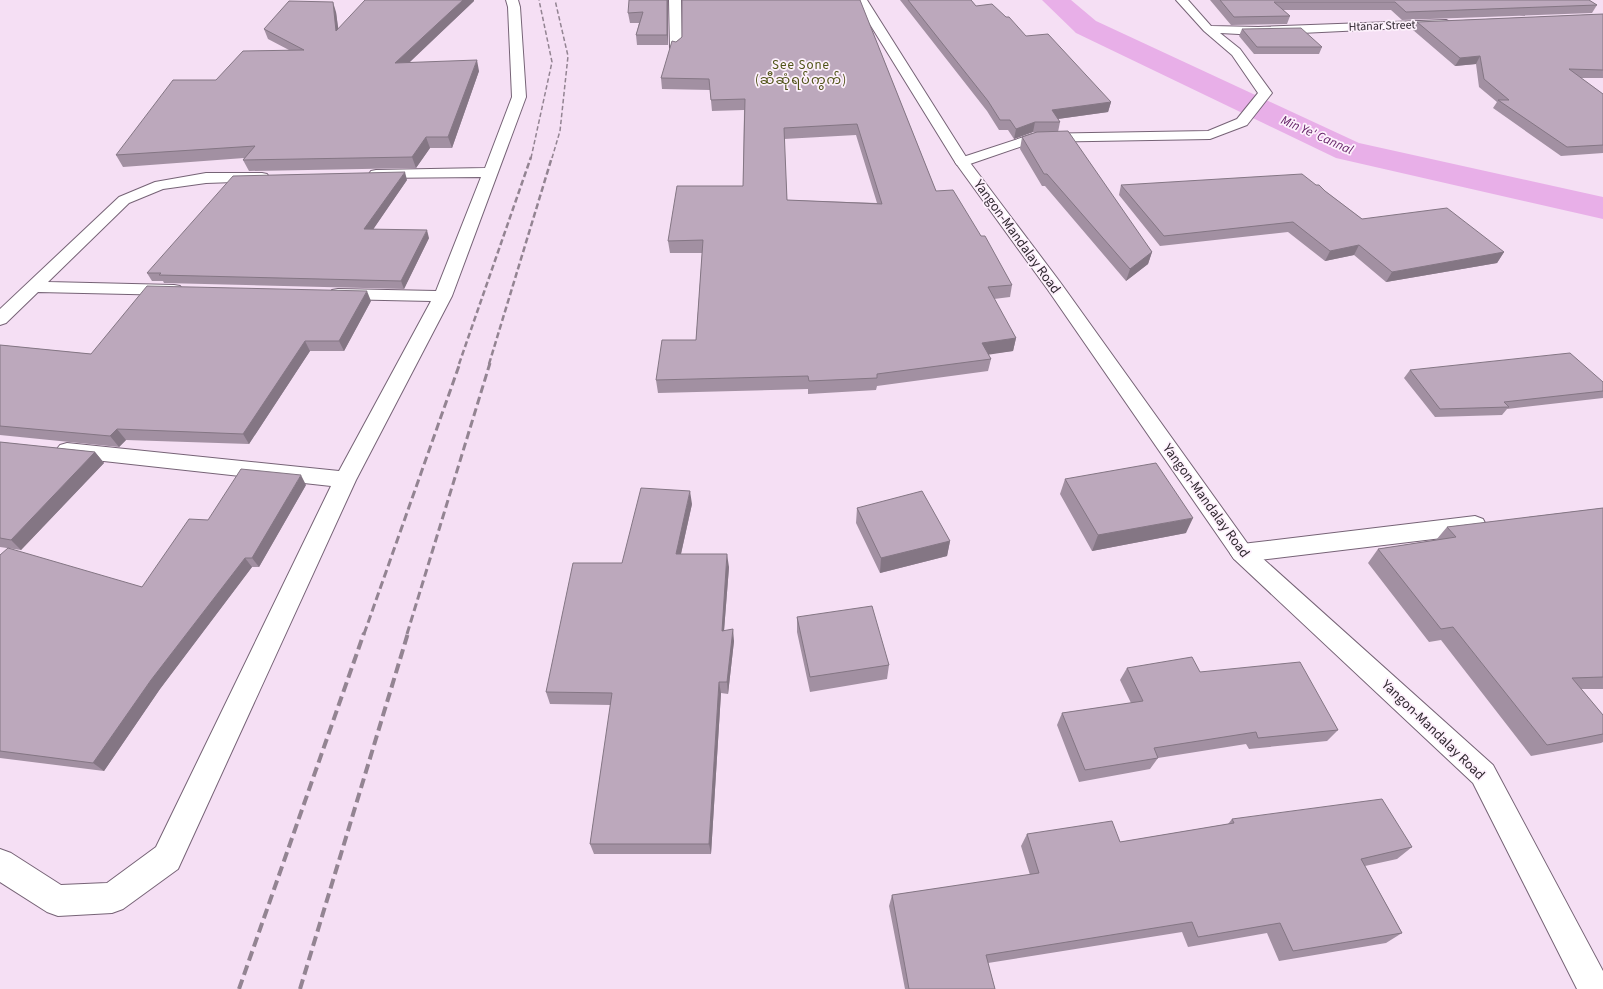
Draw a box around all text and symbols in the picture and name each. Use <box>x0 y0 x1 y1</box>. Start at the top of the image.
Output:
street label: Htanar Street <box>1348 16 1416 36</box>
district label: See Sone (ဆီဆုံရပ်ကွက်) <box>755 56 847 90</box>
water label: Min Ye' Cannal <box>1278 111 1357 159</box>
street label: Yangon-Mandalay Road <box>968 175 1065 298</box>
street label: Yangon-Mandalay Road <box>1157 439 1254 562</box>
street label: Yangon-Mandalay Road <box>1376 675 1489 785</box>

